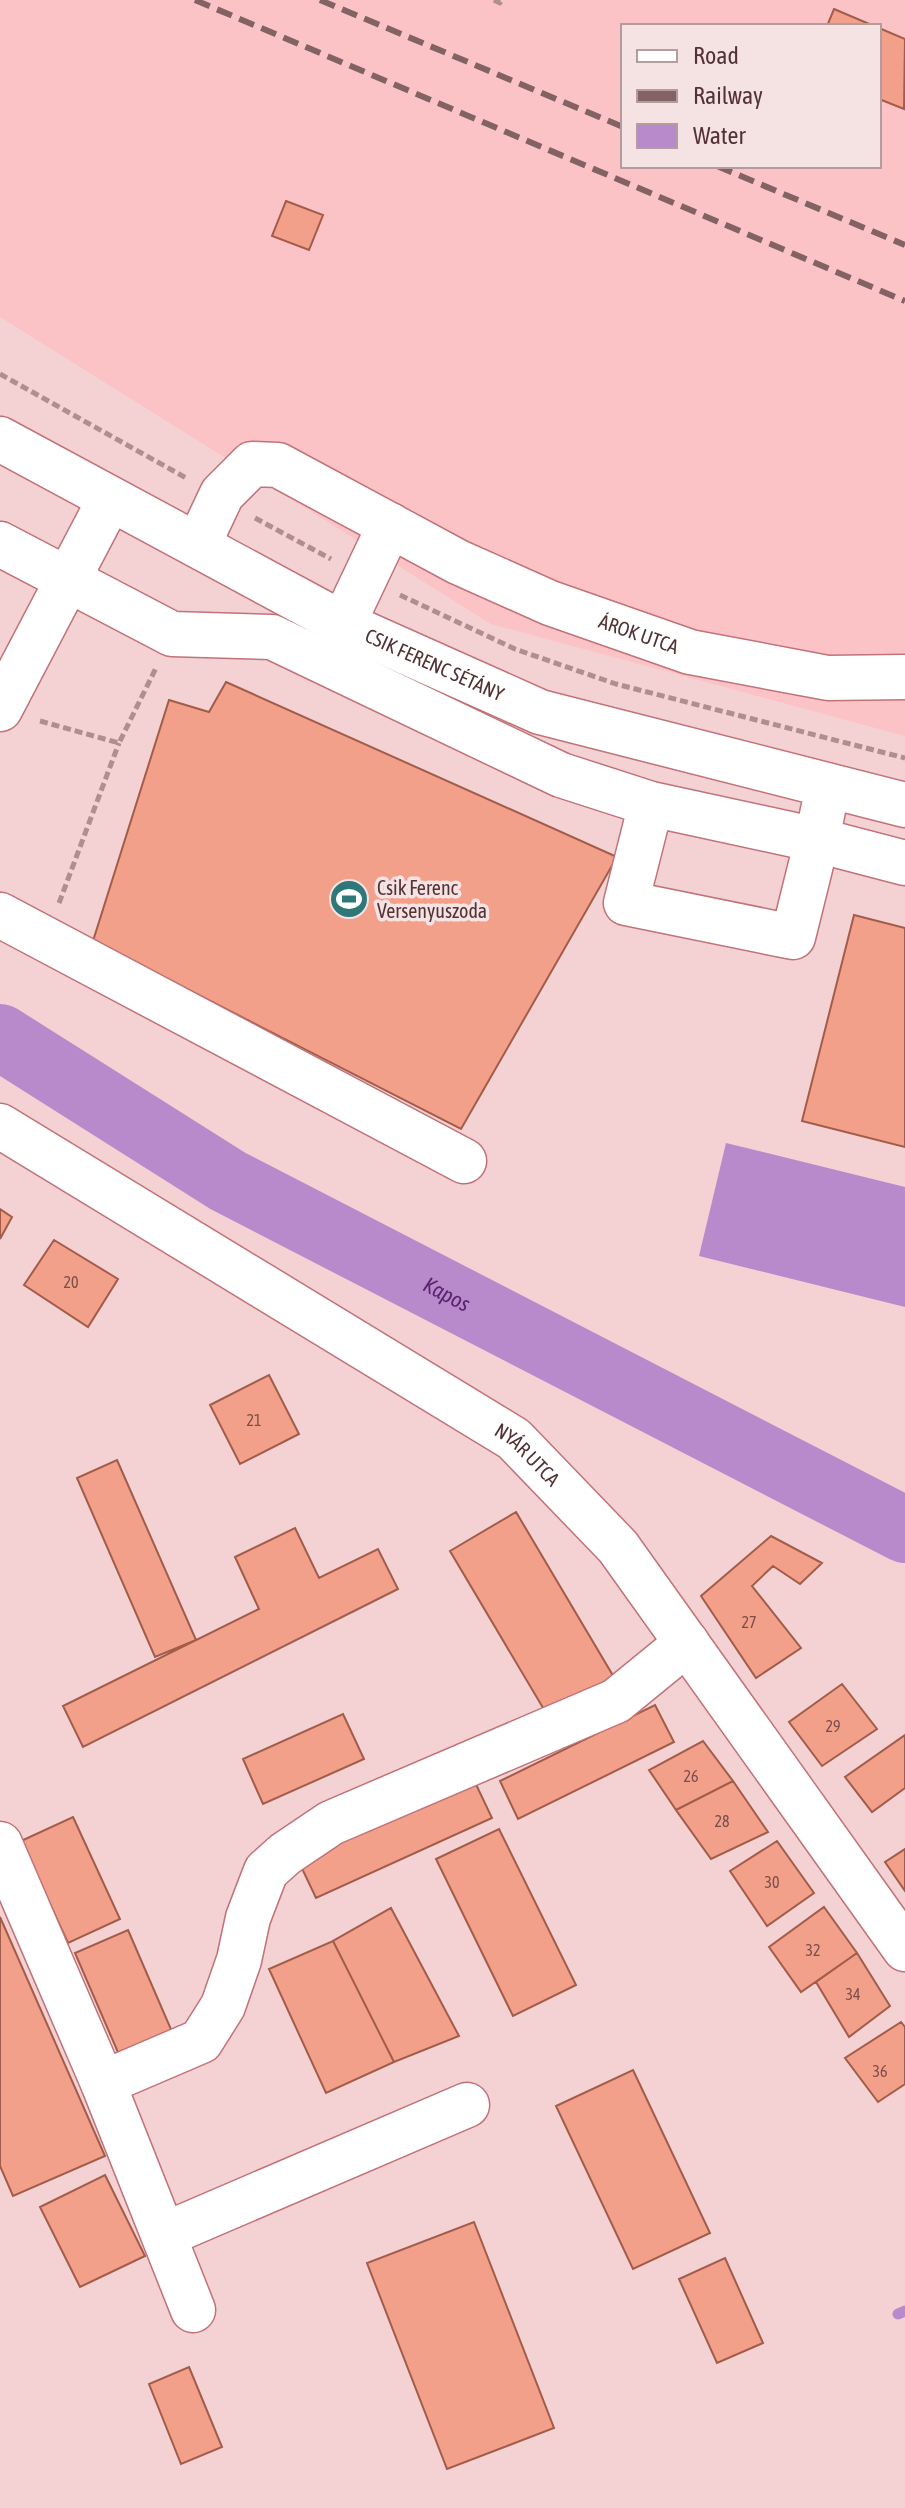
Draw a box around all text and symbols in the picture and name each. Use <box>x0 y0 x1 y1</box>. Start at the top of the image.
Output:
legend <box>621 24 881 168</box>
text: Road <box>693 42 739 69</box>
text: Railway <box>693 82 763 109</box>
text: Water <box>693 122 746 149</box>
street label: ÁROK UTCA <box>596 609 682 658</box>
street label: CSIK FERENC SÉTÁNY <box>362 624 508 705</box>
place label: Csik Ferenc Versenyuszoda <box>377 876 487 922</box>
sports icon: Csik Ferenc Versenyuszoda <box>328 878 370 920</box>
water label: Kapos <box>419 1271 475 1317</box>
house number: 20 <box>63 1273 79 1291</box>
house number: 21 <box>246 1411 262 1429</box>
street label: NYÁR UTCA <box>491 1418 565 1491</box>
house number: 27 <box>741 1613 757 1631</box>
house number: 29 <box>825 1717 841 1735</box>
house number: 26 <box>683 1767 699 1785</box>
house number: 28 <box>714 1812 730 1830</box>
house number: 30 <box>764 1873 780 1891</box>
house number: 32 <box>805 1941 821 1959</box>
house number: 34 <box>845 1985 861 2003</box>
house number: 36 <box>872 2062 888 2080</box>

